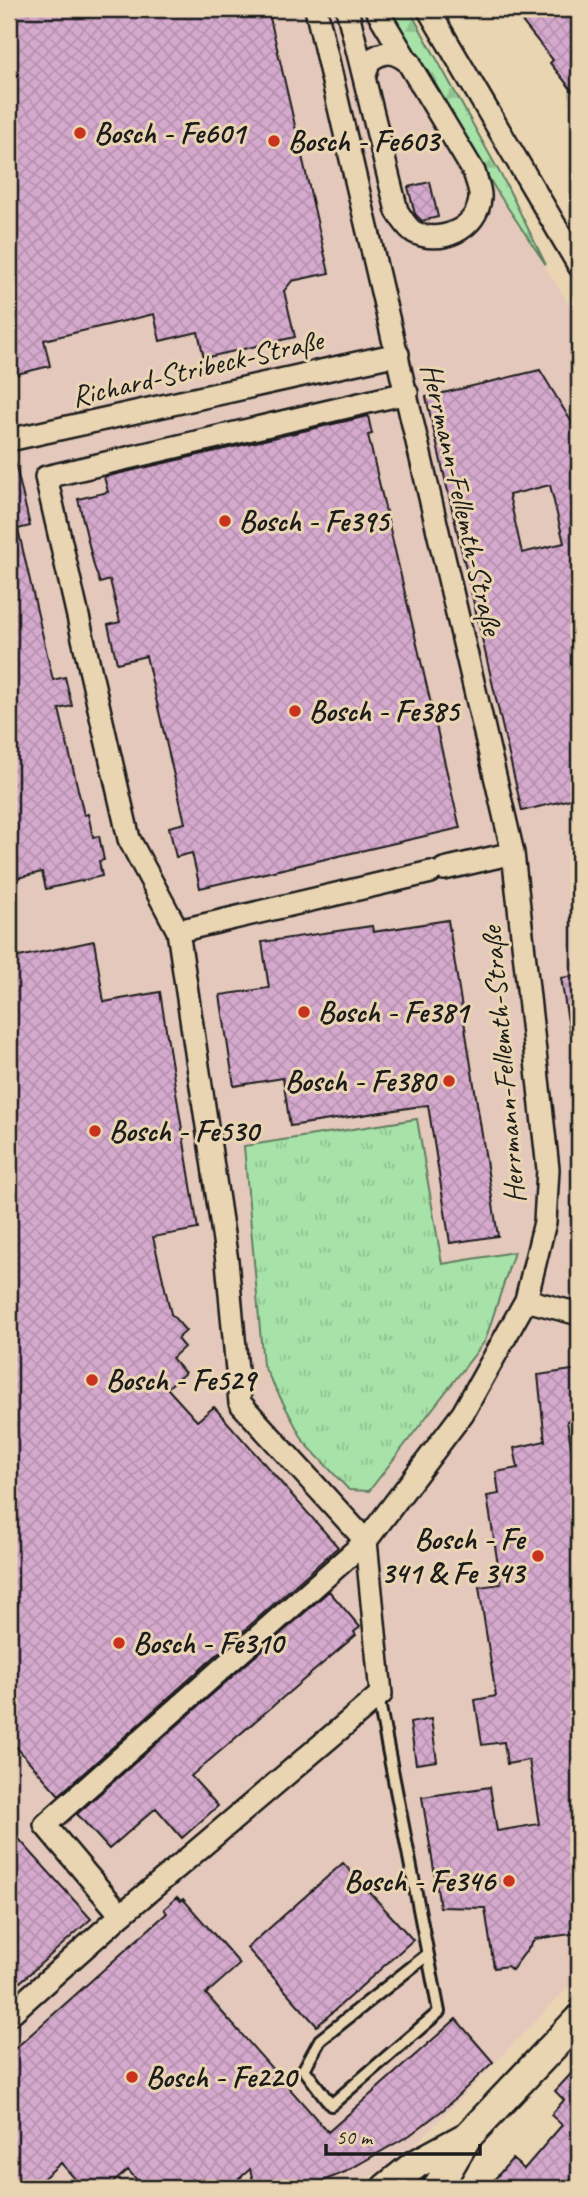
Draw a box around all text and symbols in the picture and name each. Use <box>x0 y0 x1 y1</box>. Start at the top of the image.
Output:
place label: Bosch - Fe601 <box>94 114 248 152</box>
place label: Bosch - Fe603 <box>288 122 441 160</box>
marker: Bosch - Fe601 <box>72 125 88 141</box>
marker: Bosch - Fe603 <box>266 133 282 149</box>
street label: Richard-Stribeck-Straße <box>68 320 329 415</box>
street label: Herrmann-Fellemth-Straße <box>412 359 512 641</box>
place label: Bosch - Fe395 <box>239 502 391 540</box>
marker: Bosch - Fe395 <box>217 513 233 529</box>
place label: Bosch - Fe385 <box>309 692 462 730</box>
marker: Bosch - Fe385 <box>287 703 303 719</box>
street label: Herrmann-Fellemth-Straße <box>472 923 534 1205</box>
place label: Bosch - Fe381 <box>318 993 472 1031</box>
marker: Bosch - Fe381 <box>296 1004 312 1020</box>
place label: Bosch - Fe380 <box>285 1062 438 1100</box>
marker: Bosch - Fe380 <box>441 1073 457 1089</box>
place label: Bosch - Fe530 <box>109 1112 262 1150</box>
marker: Bosch - Fe530 <box>87 1123 103 1139</box>
place label: Bosch - Fe529 <box>106 1361 259 1399</box>
marker: Bosch - Fe529 <box>84 1372 100 1388</box>
place label: Bosch - Fe 341 & Fe 343 <box>381 1520 527 1592</box>
marker: Bosch - Fe 341 & Fe 343 <box>530 1548 546 1564</box>
place label: Bosch - Fe310 <box>133 1624 287 1662</box>
marker: Bosch - Fe310 <box>111 1635 127 1651</box>
place label: Bosch - Fe346 <box>344 1862 497 1900</box>
marker: Bosch - Fe346 <box>501 1873 517 1889</box>
place label: Bosch - Fe220 <box>146 2058 300 2096</box>
marker: Bosch - Fe220 <box>124 2069 140 2085</box>
scale bar <box>326 2113 480 2157</box>
text: 50 m <box>336 2124 374 2150</box>

